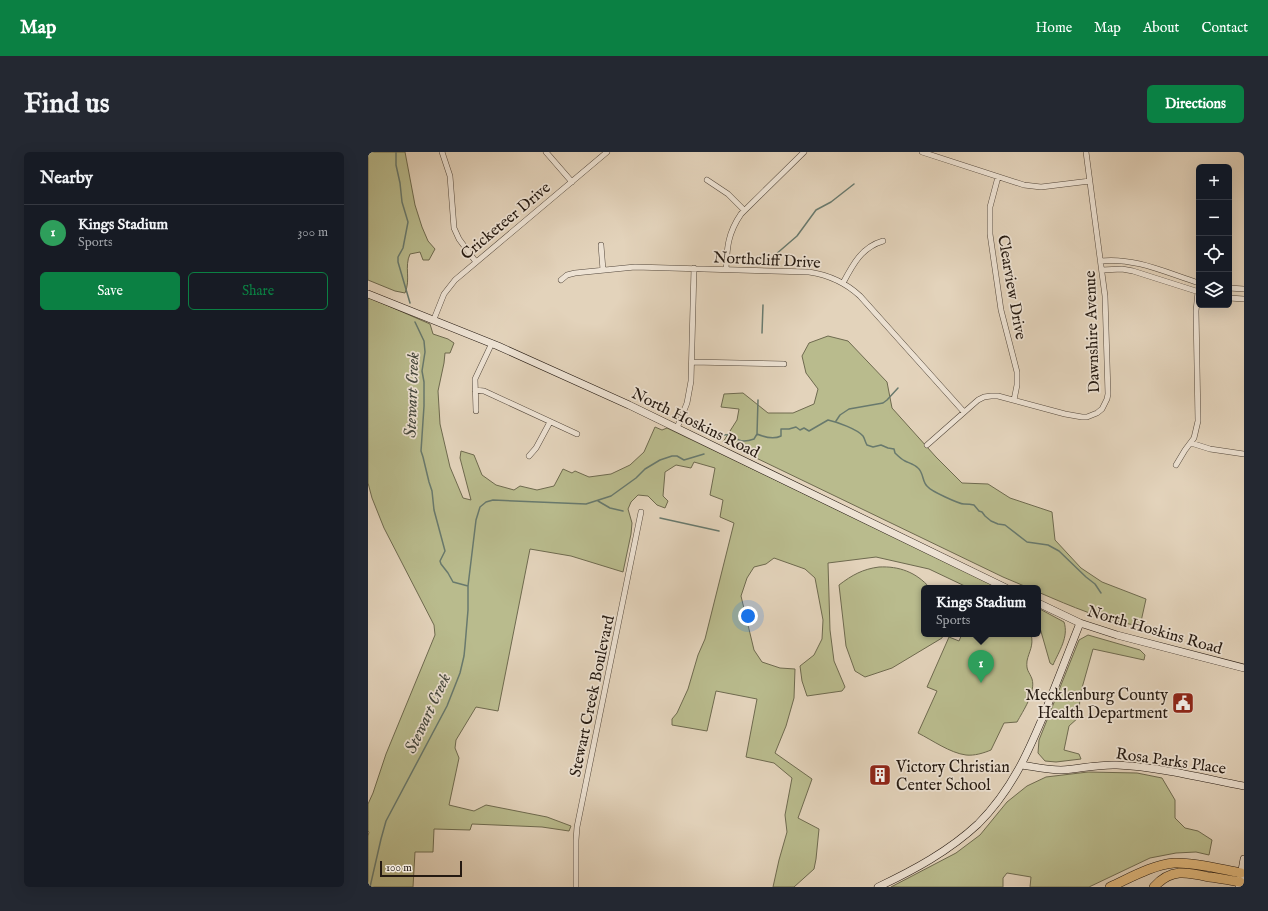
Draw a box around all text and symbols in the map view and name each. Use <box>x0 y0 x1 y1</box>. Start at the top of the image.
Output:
text: Map <box>20 16 56 40</box>
text: Home <box>1036 19 1072 37</box>
text: Map <box>1094 19 1121 37</box>
text: About <box>1143 19 1179 37</box>
text: Contact <box>1201 19 1248 37</box>
button: Directions <box>1147 85 1244 123</box>
text: Find us <box>24 87 110 122</box>
map controls <box>1196 164 1232 308</box>
button: + <box>1196 164 1232 200</box>
text: Nearby <box>40 168 93 189</box>
street label: Cricketeer Drive <box>457 178 555 265</box>
button: − <box>1196 200 1232 236</box>
text: Kings Stadium <box>78 215 168 234</box>
text: 1 <box>51 224 55 241</box>
text: 300 m <box>297 224 328 241</box>
text: Sports <box>78 234 113 251</box>
street label: Clearview Drive <box>992 234 1030 341</box>
button: locate <box>1196 236 1232 272</box>
street label: Northcliff Drive <box>713 248 821 274</box>
street label: Dawnshire Avenue <box>1081 270 1105 394</box>
button: Save <box>40 272 180 310</box>
button: Share <box>188 272 328 310</box>
button: layers <box>1196 272 1232 308</box>
water label: Stewart Creek <box>401 352 424 438</box>
street label: North Hoskins Road <box>628 384 763 464</box>
popup <box>921 585 1041 637</box>
text: Kings Stadium <box>936 593 1026 612</box>
street label: North Hoskins Road <box>1085 602 1225 660</box>
your location <box>738 606 758 626</box>
text: Sports <box>936 612 970 629</box>
street label: Stewart Creek Boulevard <box>566 613 620 779</box>
pin: 1 <box>968 650 994 683</box>
water label: Stewart Creek <box>401 670 456 757</box>
place label: Mecklenburg County Health Department <box>1025 686 1169 724</box>
public building icon: Mecklenburg County Health Department <box>1170 690 1196 716</box>
street label: Rosa Parks Place <box>1114 744 1227 780</box>
place label: Victory Christian Center School <box>895 758 1010 796</box>
building icon: Victory Christian Center School <box>867 762 893 788</box>
scale bar <box>380 859 462 878</box>
text: 100 m <box>386 861 412 875</box>

